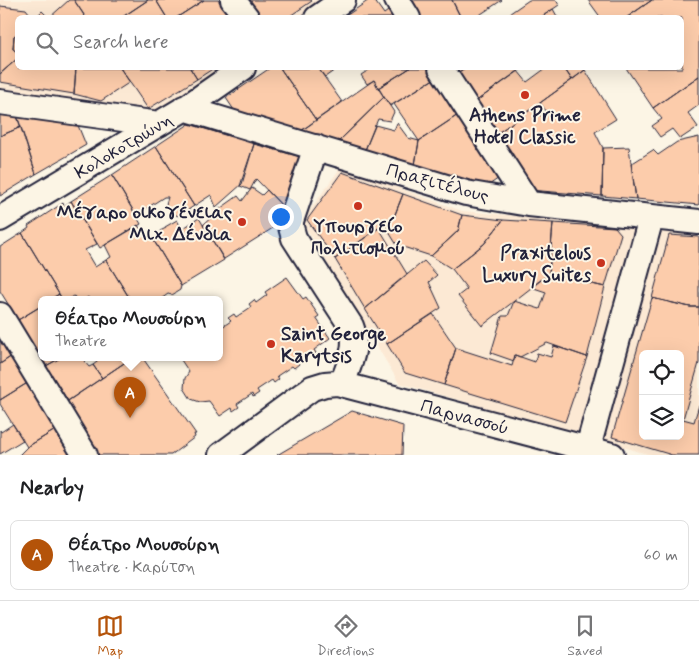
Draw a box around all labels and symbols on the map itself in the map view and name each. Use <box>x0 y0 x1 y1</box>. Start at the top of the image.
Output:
marker: Athens Prime Hotel Classic <box>519 89 531 101</box>
place label: Athens Prime Hotel Classic <box>469 103 581 150</box>
street label: Κολοκοτρώνη <box>70 107 178 185</box>
street label: Πραξιτέλους <box>383 158 492 209</box>
place label: Μέγαρο οικογένειας Μιχ. Δένδια <box>57 200 233 247</box>
marker: Υπουργείο Πολιτισμού <box>352 200 364 212</box>
your location <box>268 204 294 230</box>
place label: Υπουργείο Πολιτισμού <box>311 214 405 261</box>
marker: Μέγαρο οικογένειας Μιχ. Δένδια <box>236 216 248 228</box>
place label: Praxitelous Luxury Suites <box>482 241 592 289</box>
marker: Praxitelous Luxury Suites <box>595 257 607 269</box>
place label: Saint George Karytsis <box>281 322 386 369</box>
marker: Saint George Karytsis <box>265 338 277 350</box>
pin: A <box>114 377 146 418</box>
street label: Παρνασσού <box>418 394 512 441</box>

